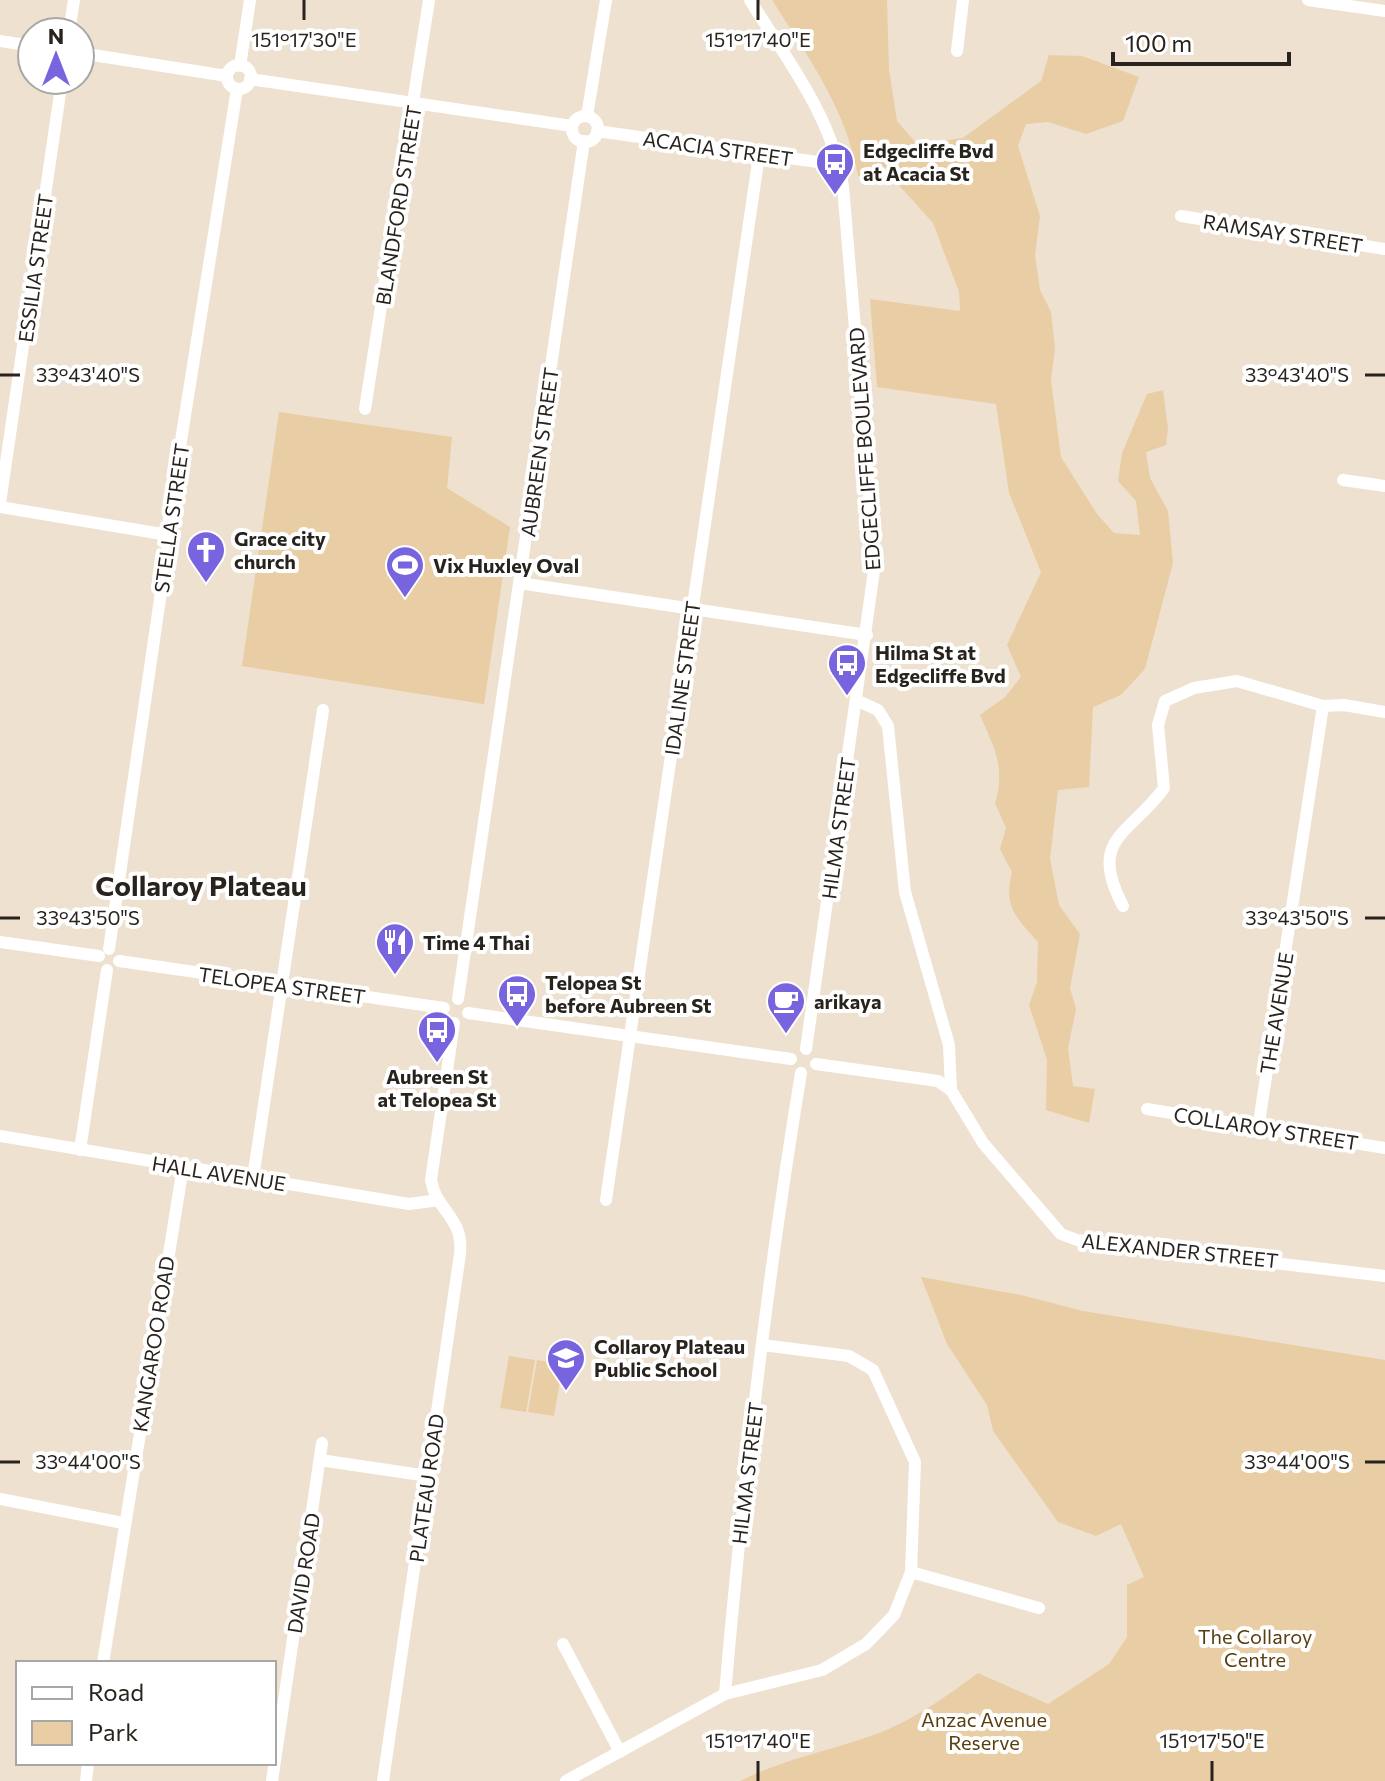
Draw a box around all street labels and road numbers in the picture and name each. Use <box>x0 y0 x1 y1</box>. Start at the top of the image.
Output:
street label: BLANDFORD STREET <box>370 103 426 307</box>
street label: ACACIA STREET <box>641 126 795 170</box>
street label: ESSILIA STREET <box>13 192 57 344</box>
street label: RAMSAY STREET <box>1201 209 1365 257</box>
street label: EDGECLIFFE BOULEVARD <box>844 327 884 571</box>
street label: AUBREEN STREET <box>515 365 563 538</box>
street label: STELLA STREET <box>149 441 193 594</box>
street label: IDALINE STREET <box>659 599 705 757</box>
street label: HILMA STREET <box>816 755 860 901</box>
street label: THE AVENUE <box>1255 950 1297 1076</box>
street label: TELOPEA STREET <box>197 961 367 1009</box>
street label: COLLAROY STREET <box>1172 1102 1360 1154</box>
street label: HALL AVENUE <box>150 1151 288 1195</box>
street label: ALEXANDER STREET <box>1080 1228 1280 1272</box>
street label: KANGAROO ROAD <box>127 1254 179 1434</box>
street label: HILMA STREET <box>726 1400 768 1545</box>
street label: PLATEAU ROAD <box>404 1412 448 1564</box>
street label: DAVID ROAD <box>282 1511 324 1635</box>

